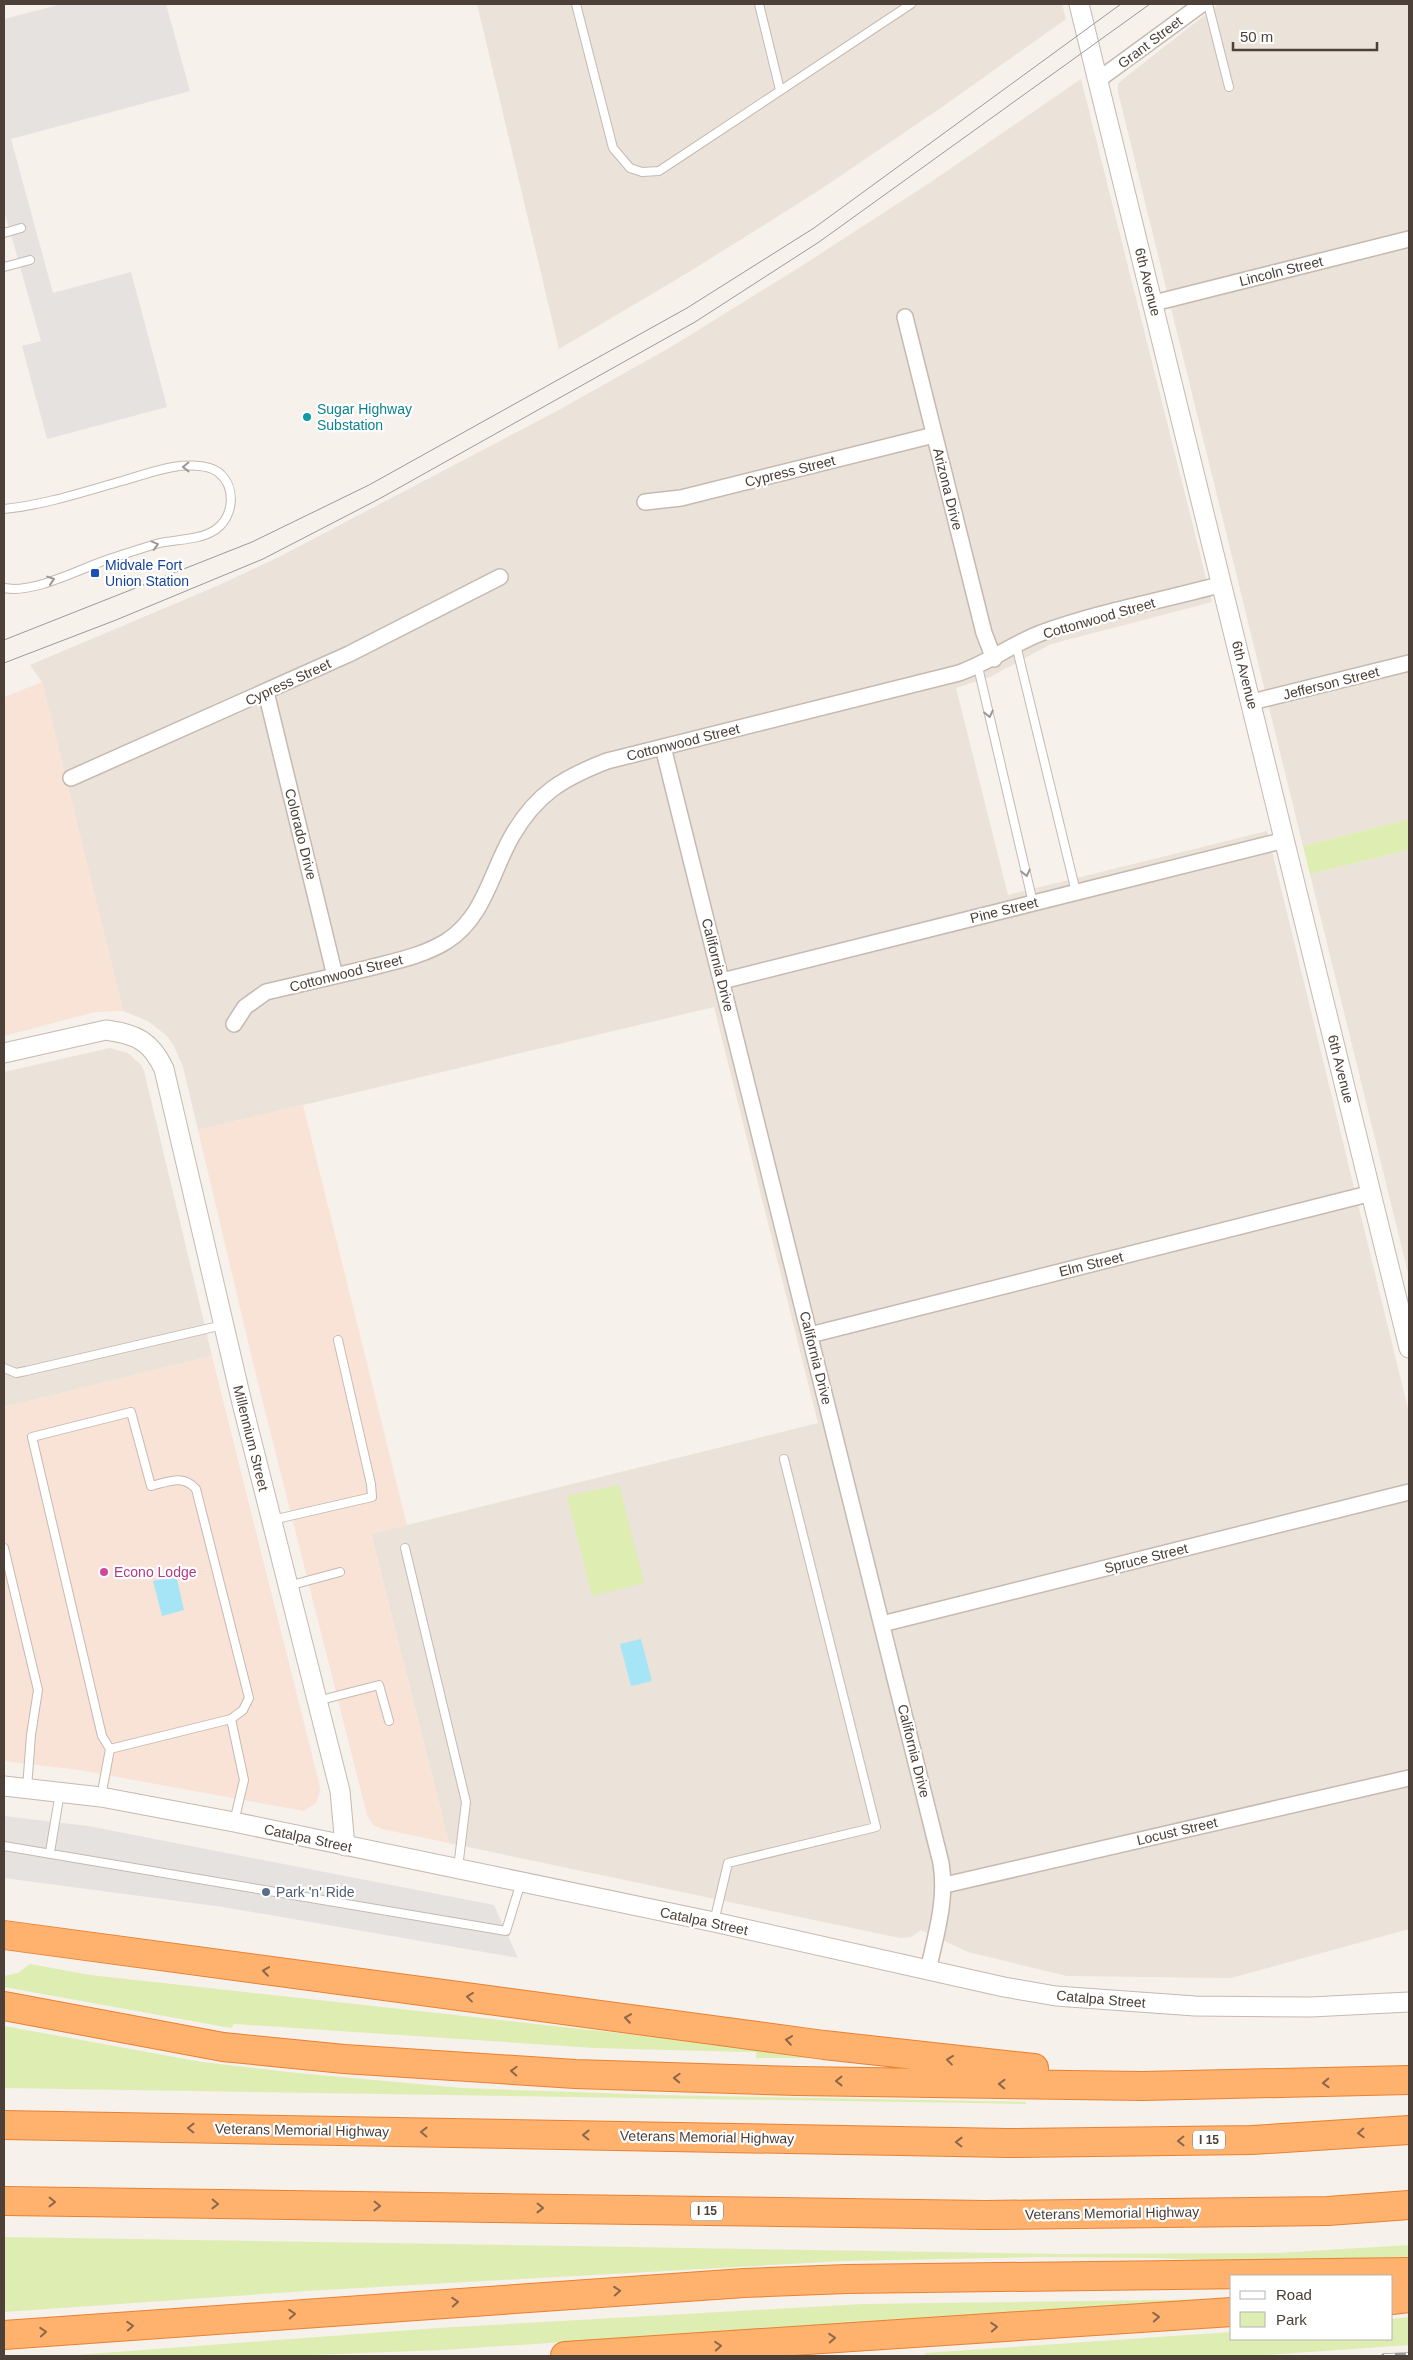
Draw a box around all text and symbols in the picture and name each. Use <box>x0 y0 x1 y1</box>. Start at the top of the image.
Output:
street label: Grant Street <box>1115 13 1185 71</box>
scale bar <box>1233 20 1377 52</box>
text: 50 m <box>1240 28 1273 45</box>
street label: 6th Avenue <box>1132 246 1164 318</box>
street label: Lincoln Street <box>1238 253 1325 289</box>
place label: Sugar Highway Substation <box>317 401 412 433</box>
marker: Sugar Highway Substation <box>301 411 313 423</box>
street label: Arizona Drive <box>930 446 966 532</box>
street label: Cypress Street <box>743 452 837 490</box>
one-way arrow <box>182 462 190 472</box>
one-way arrow <box>151 540 159 550</box>
place label: Midvale Fort Union Station <box>105 557 189 589</box>
marker: Midvale Fort Union Station <box>89 567 101 579</box>
one-way arrow <box>46 576 55 586</box>
street label: Cottonwood Street <box>1041 594 1157 642</box>
street label: 6th Avenue <box>1229 639 1261 711</box>
street label: Cypress Street <box>243 655 333 709</box>
street label: Jefferson Street <box>1281 663 1381 703</box>
one-way arrow <box>983 710 994 719</box>
street label: Cottonwood Street <box>625 720 741 764</box>
street label: Colorado Drive <box>282 787 320 881</box>
one-way arrow <box>1020 868 1031 877</box>
street label: Pine Street <box>968 894 1040 926</box>
street label: California Drive <box>699 917 737 1014</box>
street label: Cottonwood Street <box>288 951 404 995</box>
street label: 6th Avenue <box>1325 1033 1357 1105</box>
street label: Elm Street <box>1057 1248 1125 1280</box>
street label: California Drive <box>797 1310 835 1407</box>
street label: Millennium Street <box>230 1384 272 1493</box>
street label: Spruce Street <box>1103 1540 1190 1576</box>
place label: Econo Lodge <box>114 1564 197 1580</box>
marker: Econo Lodge <box>98 1566 110 1578</box>
street label: California Drive <box>895 1703 933 1800</box>
street label: Locust Street <box>1135 1814 1219 1848</box>
street label: Catalpa Street <box>263 1821 354 1855</box>
place label: Park 'n' Ride <box>276 1884 355 1900</box>
marker: Park 'n' Ride <box>260 1886 272 1898</box>
street label: Catalpa Street <box>659 1904 750 1938</box>
one-way arrow <box>261 1966 269 1977</box>
street label: Catalpa Street <box>1056 1987 1146 2011</box>
one-way arrow <box>466 1992 475 2002</box>
one-way arrow <box>624 2013 632 2024</box>
one-way arrow <box>784 2035 792 2046</box>
one-way arrow <box>946 2055 954 2066</box>
one-way arrow <box>510 2065 518 2076</box>
one-way arrow <box>672 2073 680 2083</box>
one-way arrow <box>835 2076 842 2086</box>
one-way arrow <box>1321 2078 1329 2088</box>
one-way arrow <box>997 2079 1005 2090</box>
street label: Veterans Memorial Highway <box>215 2120 389 2140</box>
one-way arrow <box>187 2123 195 2133</box>
one-way arrow <box>420 2127 428 2137</box>
street label: Veterans Memorial Highway <box>620 2127 794 2147</box>
one-way arrow <box>1356 2128 1364 2139</box>
one-way arrow <box>582 2130 590 2140</box>
road number: I 15 <box>1193 2130 1225 2150</box>
one-way arrow <box>1177 2135 1185 2146</box>
one-way arrow <box>955 2137 962 2147</box>
one-way arrow <box>49 2197 57 2207</box>
one-way arrow <box>212 2199 219 2209</box>
one-way arrow <box>374 2201 382 2211</box>
road number: I 15 <box>691 2202 723 2220</box>
one-way arrow <box>536 2203 544 2214</box>
street label: Veterans Memorial Highway <box>1025 2203 1199 2223</box>
legend <box>1230 2275 1393 2340</box>
one-way arrow <box>613 2285 621 2296</box>
text: Road <box>1276 2286 1312 2303</box>
one-way arrow <box>451 2297 459 2308</box>
one-way arrow <box>289 2309 297 2320</box>
one-way arrow <box>1152 2311 1160 2322</box>
text: Park <box>1276 2311 1307 2328</box>
one-way arrow <box>127 2321 135 2332</box>
one-way arrow <box>990 2322 998 2333</box>
one-way arrow <box>39 2327 47 2338</box>
one-way arrow <box>828 2333 836 2344</box>
one-way arrow <box>715 2340 723 2351</box>

